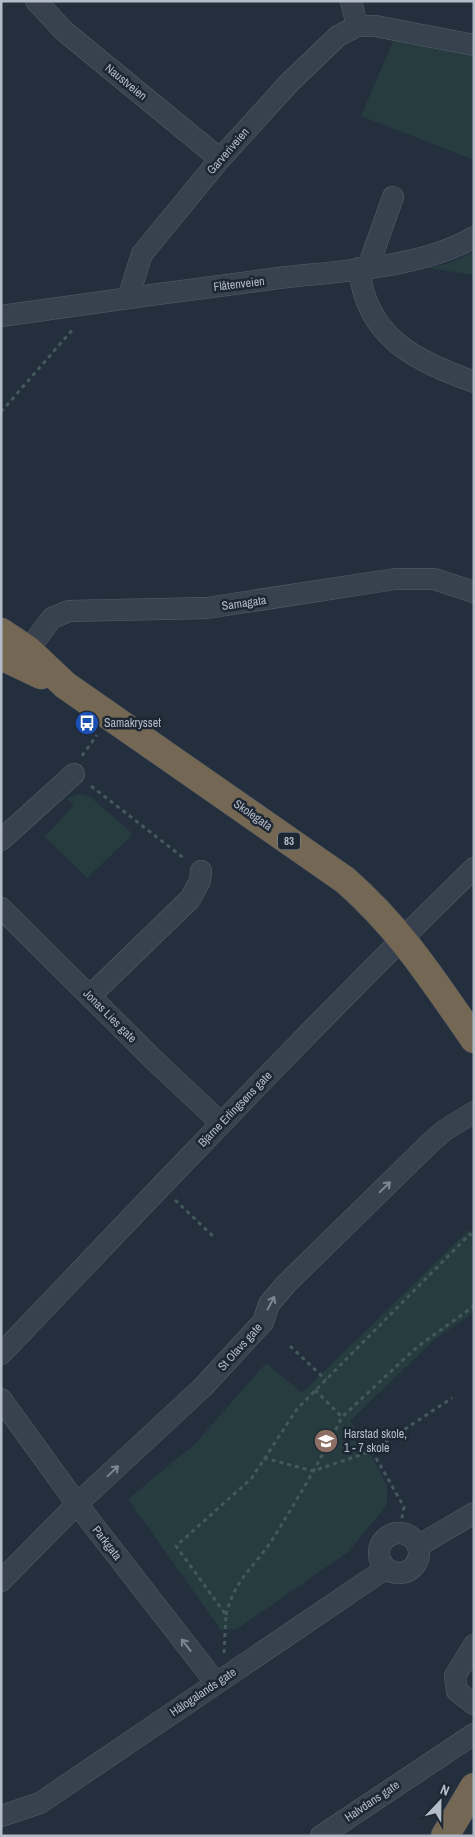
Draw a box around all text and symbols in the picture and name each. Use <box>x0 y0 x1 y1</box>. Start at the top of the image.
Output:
street label: Naustveien <box>102 60 150 104</box>
street label: Garveriveien <box>203 124 253 178</box>
street label: Flåtenveien <box>213 273 265 295</box>
street label: Samagata <box>221 592 268 614</box>
bus stop icon: Samakrysset <box>74 710 100 736</box>
place label: Samakrysset <box>104 715 161 731</box>
street label: Skolegata <box>230 796 276 834</box>
road number: 83 <box>278 832 300 849</box>
street label: Jonas Lies gate <box>80 986 140 1046</box>
street label: Bjarne Erlingsøns gate <box>195 1068 275 1150</box>
one-way arrow <box>378 1182 390 1194</box>
one-way arrow <box>266 1295 276 1310</box>
street label: St Olavs gate <box>214 1320 266 1374</box>
place label: Harstad skole, 1 - 7 skole <box>344 1426 407 1456</box>
school or university icon: Harstad skole, 1 - 7 skole <box>313 1428 339 1454</box>
one-way arrow <box>106 1465 119 1477</box>
street label: Parkgata <box>89 1523 126 1564</box>
one-way arrow <box>181 1639 192 1652</box>
street label: Hålogalands gate <box>167 1664 239 1720</box>
street label: Halvdans gate <box>341 1777 403 1825</box>
north arrow <box>415 1777 465 1827</box>
text: N <box>438 1780 452 1800</box>

